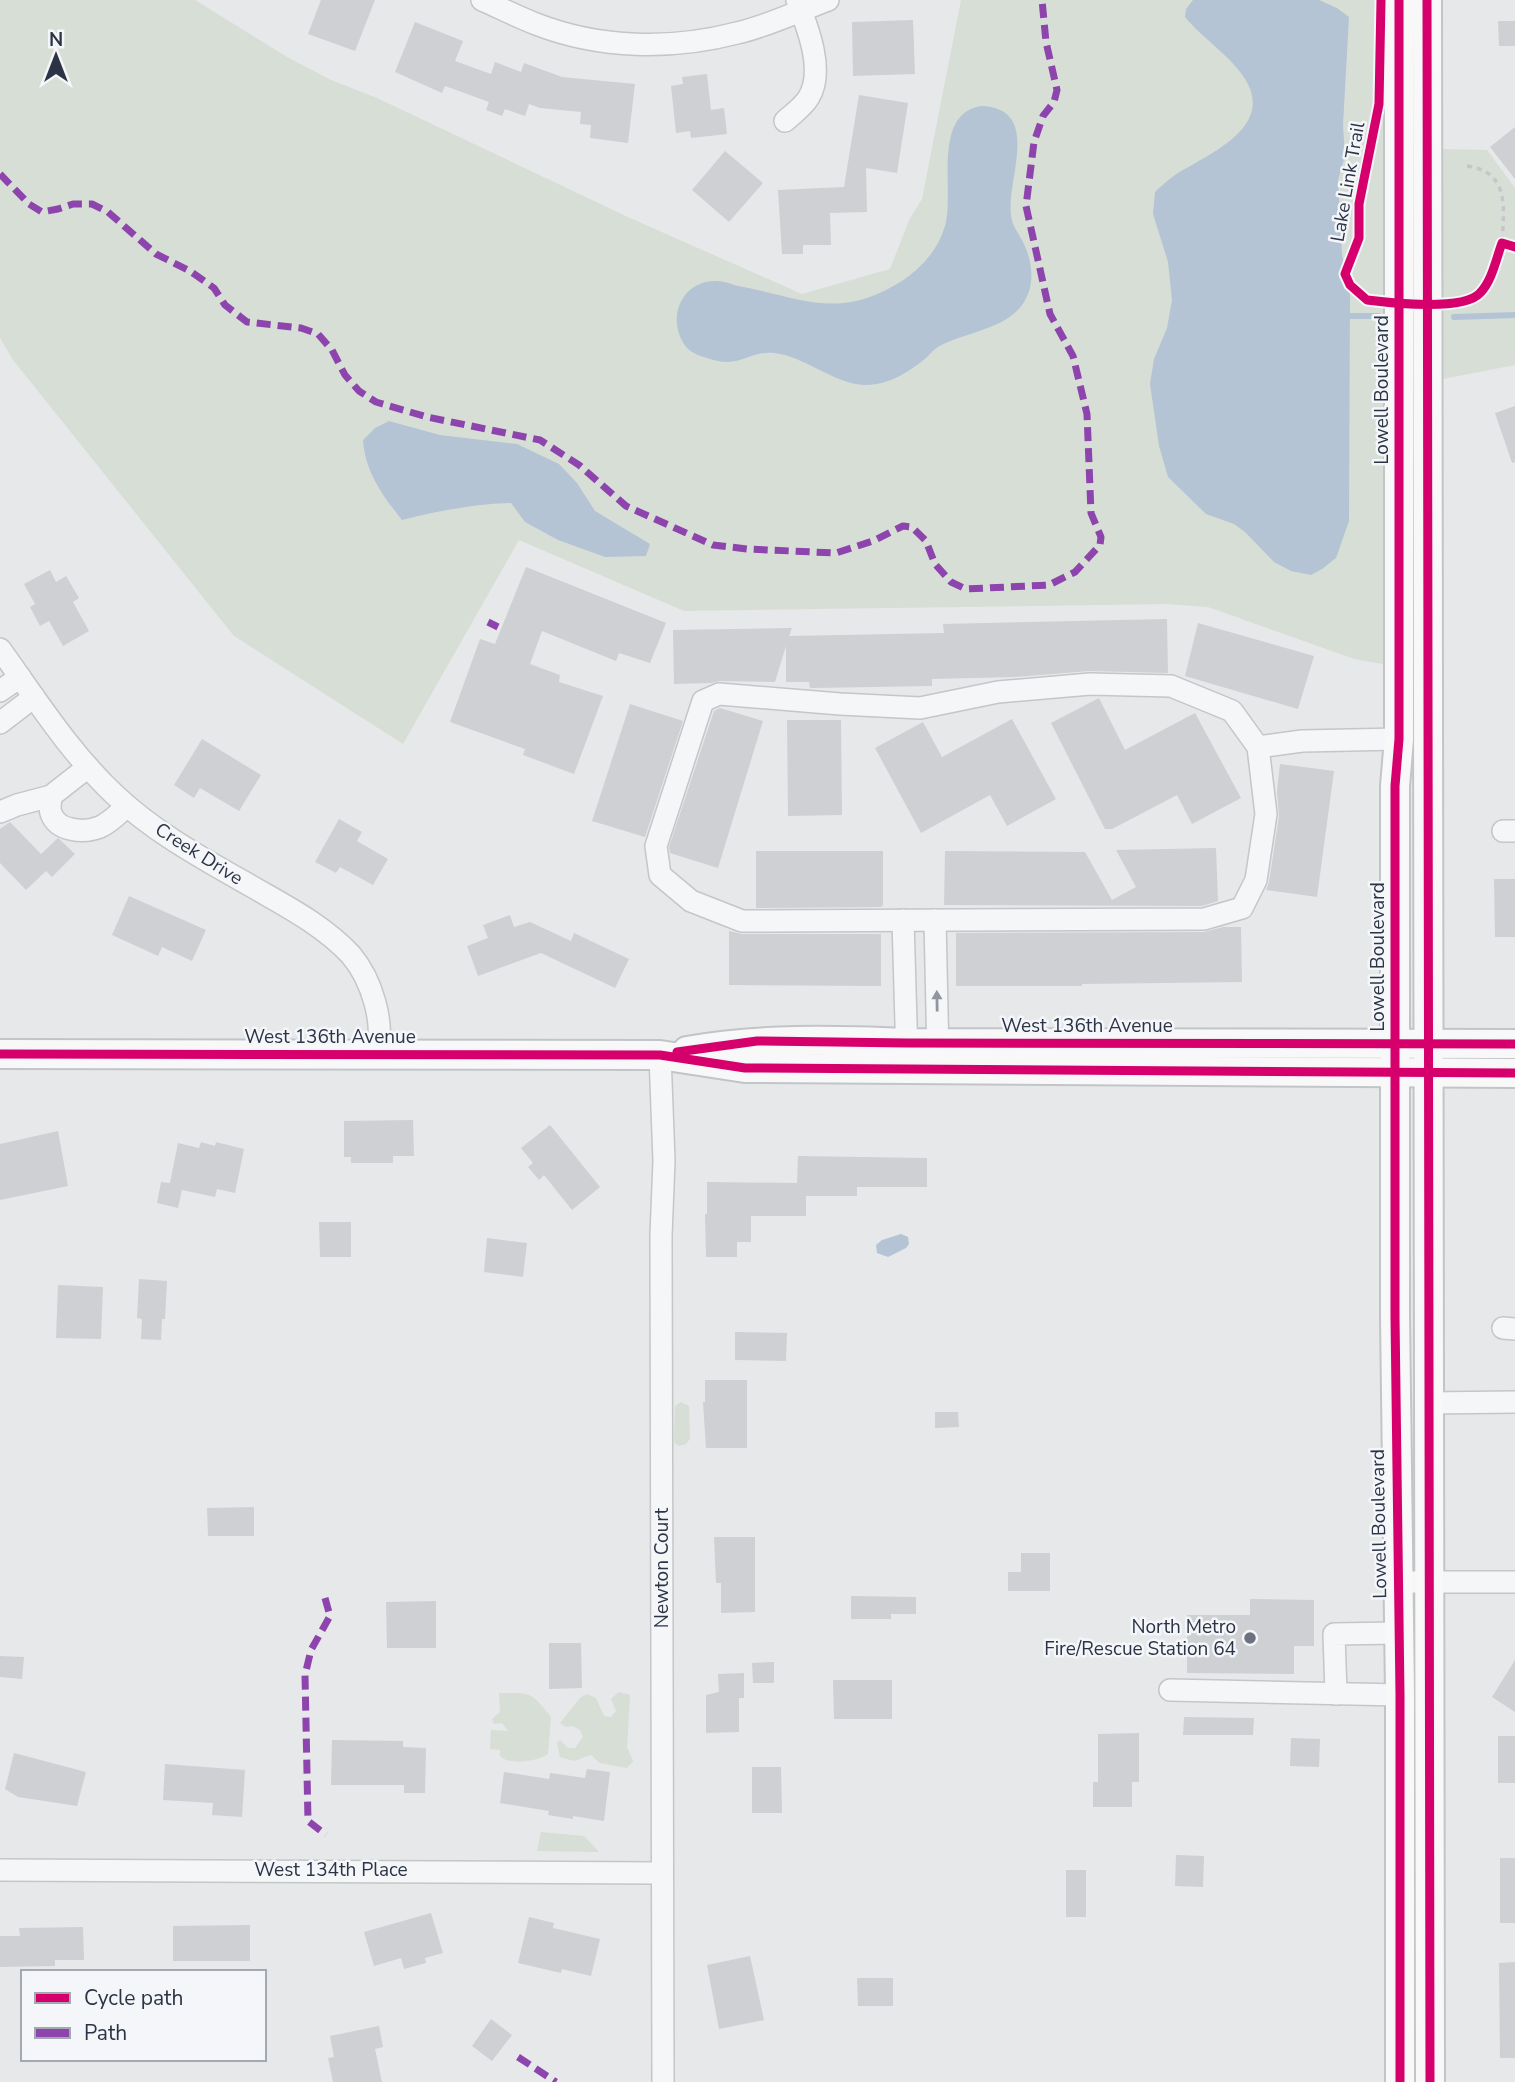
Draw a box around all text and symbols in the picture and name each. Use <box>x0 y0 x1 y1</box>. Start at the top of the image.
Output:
north arrow <box>21 21 91 91</box>
text: N <box>49 27 63 53</box>
street label: Lake Link Trail <box>1325 120 1371 244</box>
street label: Lowell Boulevard <box>1369 315 1395 465</box>
street label: Creek Drive <box>150 817 248 891</box>
street label: Lowell Boulevard <box>1365 882 1391 1032</box>
one-way arrow <box>931 990 943 1012</box>
street label: West 136th Avenue <box>1001 1013 1173 1039</box>
street label: West 136th Avenue <box>244 1024 416 1050</box>
street label: Lowell Boulevard <box>1365 1449 1393 1599</box>
street label: Newton Court <box>649 1508 675 1628</box>
place label: North Metro Fire/Rescue Station 64 <box>1044 1614 1236 1662</box>
marker: North Metro Fire/Rescue Station 64 <box>1242 1630 1258 1646</box>
street label: West 134th Place <box>254 1857 408 1883</box>
legend <box>21 1970 266 2061</box>
text: Cycle path <box>84 1984 183 2012</box>
text: Path <box>84 2019 127 2047</box>

